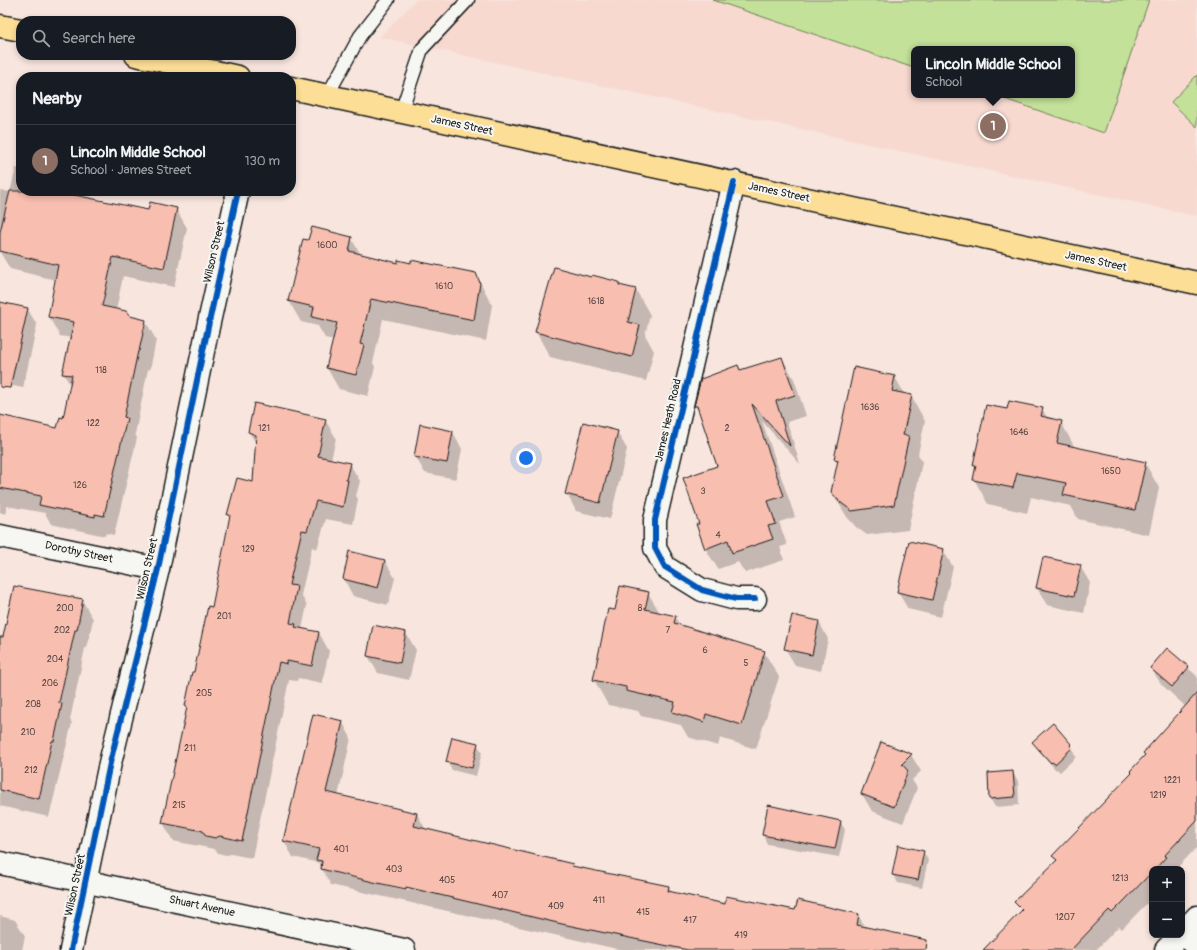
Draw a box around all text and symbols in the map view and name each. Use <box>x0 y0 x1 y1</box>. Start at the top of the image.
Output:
search box <box>16 16 296 60</box>
icon: search <box>30 27 52 49</box>
text: Search here <box>62 29 135 48</box>
popup <box>911 46 1075 98</box>
text: Lincoln Middle School <box>925 55 1061 74</box>
text: School <box>925 74 962 90</box>
text: Nearby <box>32 88 81 109</box>
pin: 1 <box>980 111 1006 141</box>
street label: James Street <box>430 112 495 138</box>
text: Lincoln Middle School <box>70 143 206 162</box>
text: 1 <box>42 153 48 169</box>
text: 130 m <box>244 153 280 169</box>
text: School · James Street <box>70 162 191 178</box>
street label: James Street <box>747 179 812 205</box>
street label: Wilson Street <box>201 219 228 284</box>
house number: 1600 <box>316 240 338 251</box>
street label: James Street <box>1064 248 1129 274</box>
house number: 1610 <box>435 281 453 292</box>
house number: 1618 <box>588 296 605 307</box>
house number: 118 <box>95 365 107 376</box>
street label: James Heath Road <box>652 377 684 463</box>
house number: 1636 <box>860 402 880 413</box>
house number: 122 <box>86 418 100 429</box>
house number: 121 <box>258 423 270 434</box>
house number: 2 <box>724 423 730 434</box>
house number: 1646 <box>1009 427 1029 438</box>
your location <box>516 448 536 468</box>
house number: 1650 <box>1101 466 1121 477</box>
house number: 126 <box>73 480 87 491</box>
house number: 3 <box>700 486 706 497</box>
house number: 4 <box>715 530 721 541</box>
street label: Wilson Street <box>134 536 161 601</box>
street label: Dorothy Street <box>44 538 115 566</box>
house number: 129 <box>241 544 255 555</box>
house number: 200 <box>56 603 74 614</box>
house number: 8 <box>638 603 643 614</box>
house number: 201 <box>217 611 231 622</box>
house number: 202 <box>54 625 70 636</box>
house number: 7 <box>666 625 671 636</box>
house number: 6 <box>702 645 708 656</box>
house number: 204 <box>47 654 64 665</box>
house number: 5 <box>744 658 749 669</box>
house number: 206 <box>42 678 58 689</box>
house number: 205 <box>196 688 212 699</box>
house number: 208 <box>25 699 41 710</box>
house number: 210 <box>21 727 35 738</box>
house number: 211 <box>184 743 196 754</box>
house number: 212 <box>24 765 38 776</box>
house number: 1221 <box>1163 775 1181 786</box>
house number: 1219 <box>1150 790 1167 801</box>
house number: 215 <box>172 800 186 811</box>
house number: 401 <box>334 844 348 855</box>
street label: Wilson Street <box>62 852 88 917</box>
house number: 403 <box>386 864 402 875</box>
map controls <box>1149 866 1185 938</box>
button: + <box>1149 866 1185 902</box>
house number: 1213 <box>1111 873 1129 884</box>
house number: 405 <box>439 875 455 886</box>
house number: 407 <box>492 890 508 901</box>
street label: Shuart Avenue <box>168 893 237 919</box>
house number: 411 <box>593 895 605 906</box>
house number: 409 <box>548 901 564 912</box>
button: − <box>1149 902 1185 938</box>
house number: 415 <box>636 907 650 918</box>
house number: 1207 <box>1055 912 1075 923</box>
house number: 417 <box>683 915 697 926</box>
house number: 419 <box>734 930 748 941</box>

